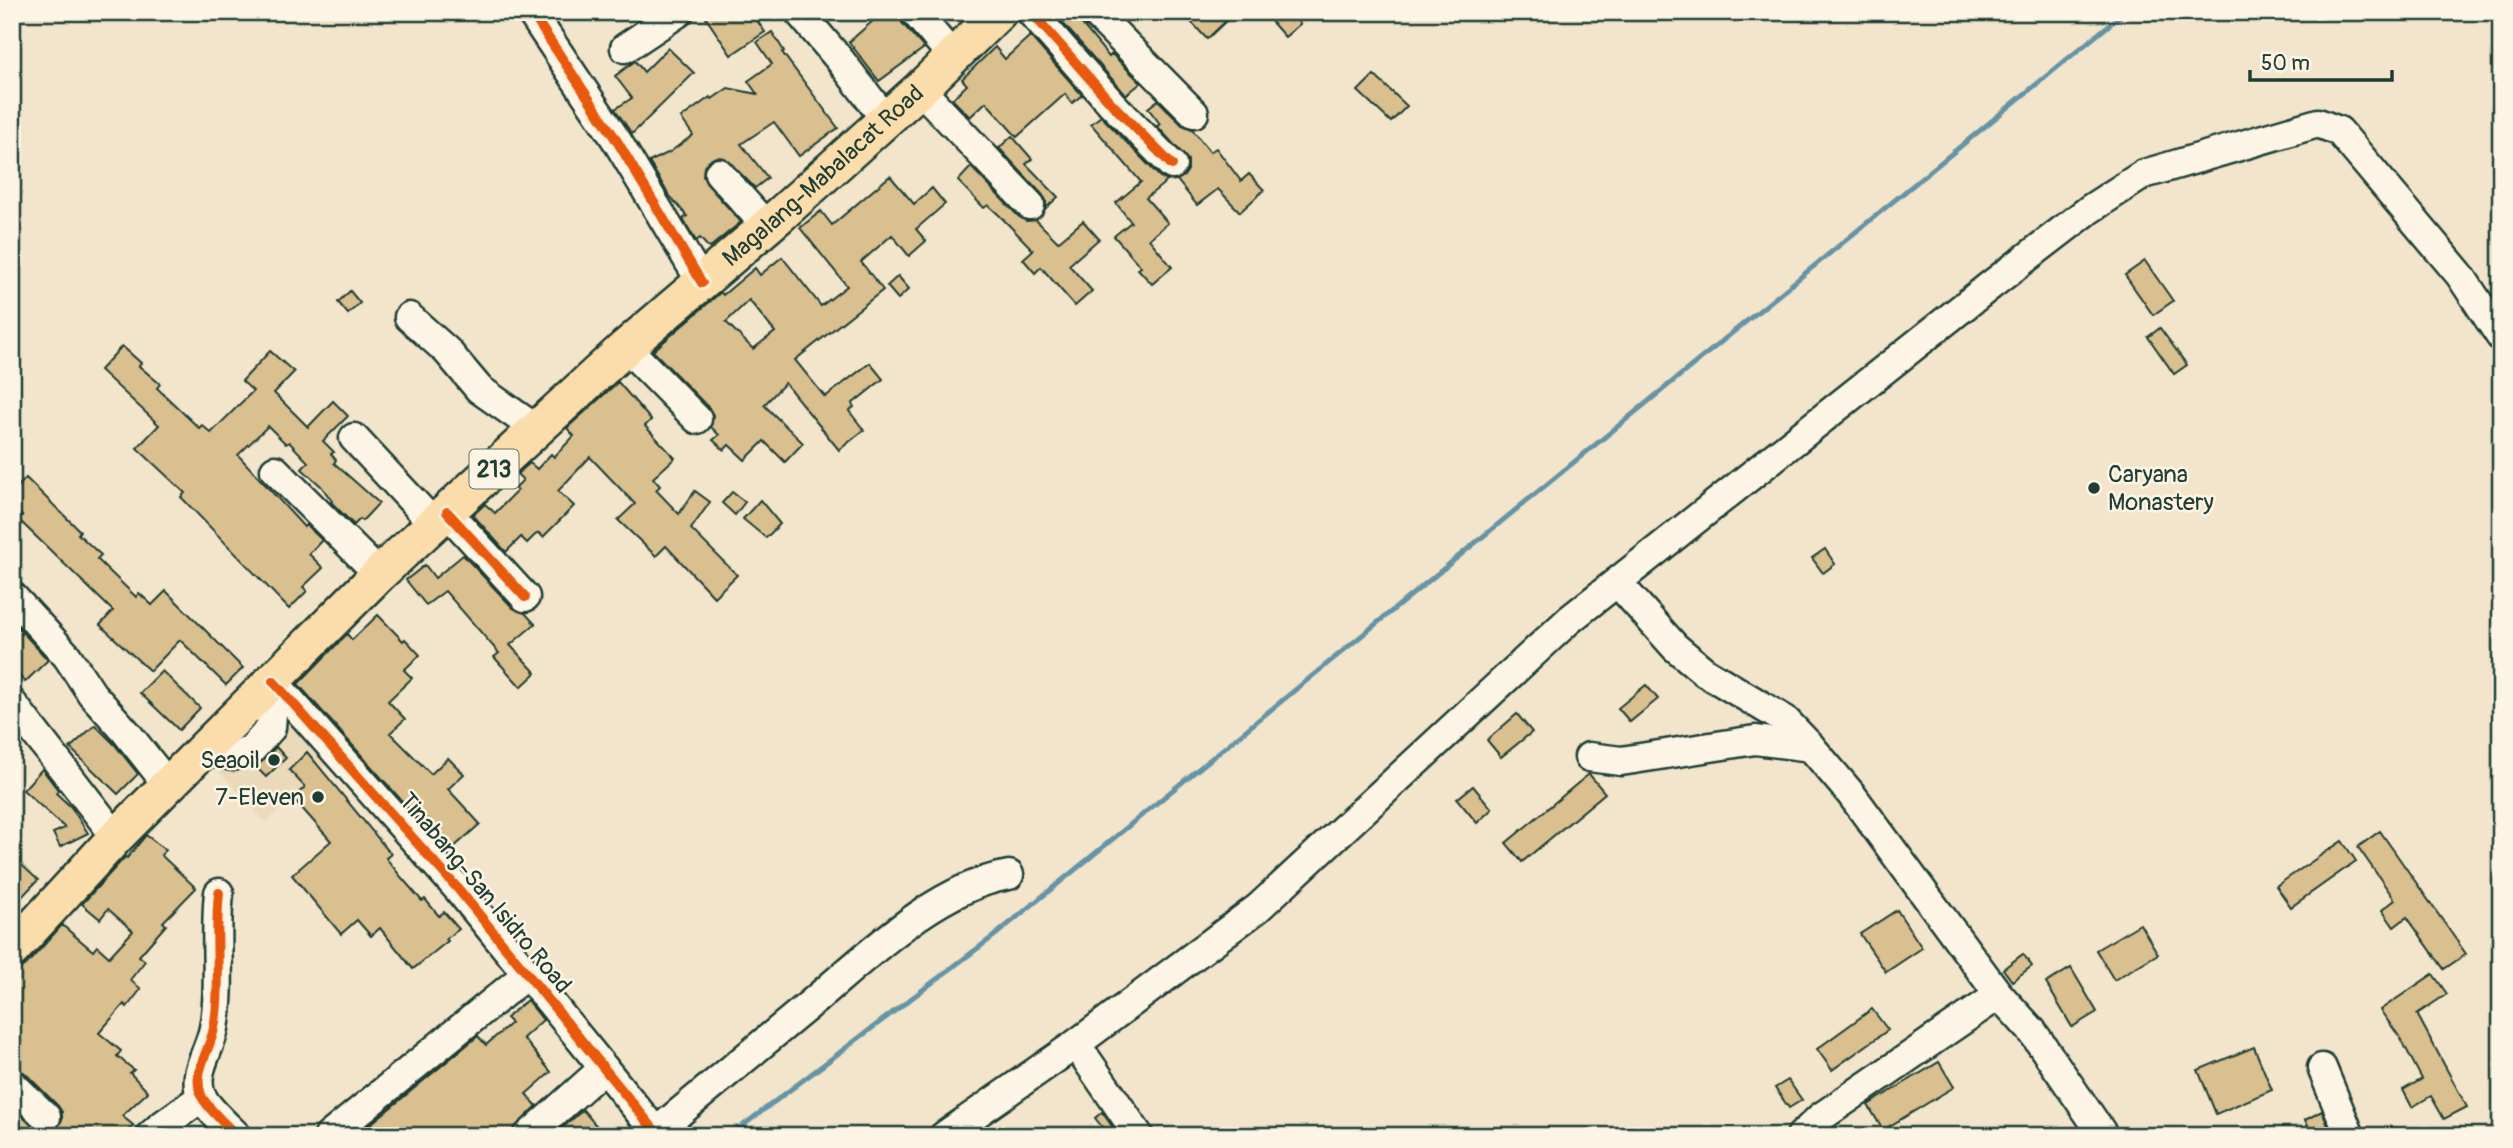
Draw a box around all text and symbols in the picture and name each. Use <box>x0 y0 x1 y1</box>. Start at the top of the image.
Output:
scale bar <box>2250 38 2392 82</box>
text: 50 m <box>2261 50 2310 77</box>
street label: Magalang-Mabalacat Road <box>716 79 929 273</box>
road number: 213 <box>470 449 518 489</box>
place label: Caryana Monastery <box>2108 460 2214 517</box>
marker: Caryana Monastery <box>2086 480 2102 496</box>
place label: Seaoil <box>200 746 260 775</box>
marker: Seaoil <box>266 752 282 768</box>
place label: 7-Eleven <box>215 783 304 812</box>
street label: Tinabang-San Isidro Road <box>393 787 577 999</box>
marker: 7-Eleven <box>310 789 326 805</box>

